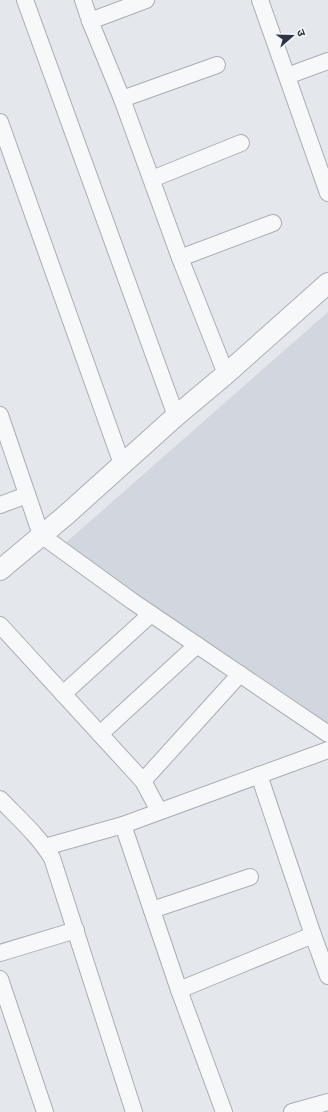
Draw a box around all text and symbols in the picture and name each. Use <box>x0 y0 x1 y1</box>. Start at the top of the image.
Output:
north arrow <box>272 16 312 56</box>
text: उ <box>294 28 308 39</box>

